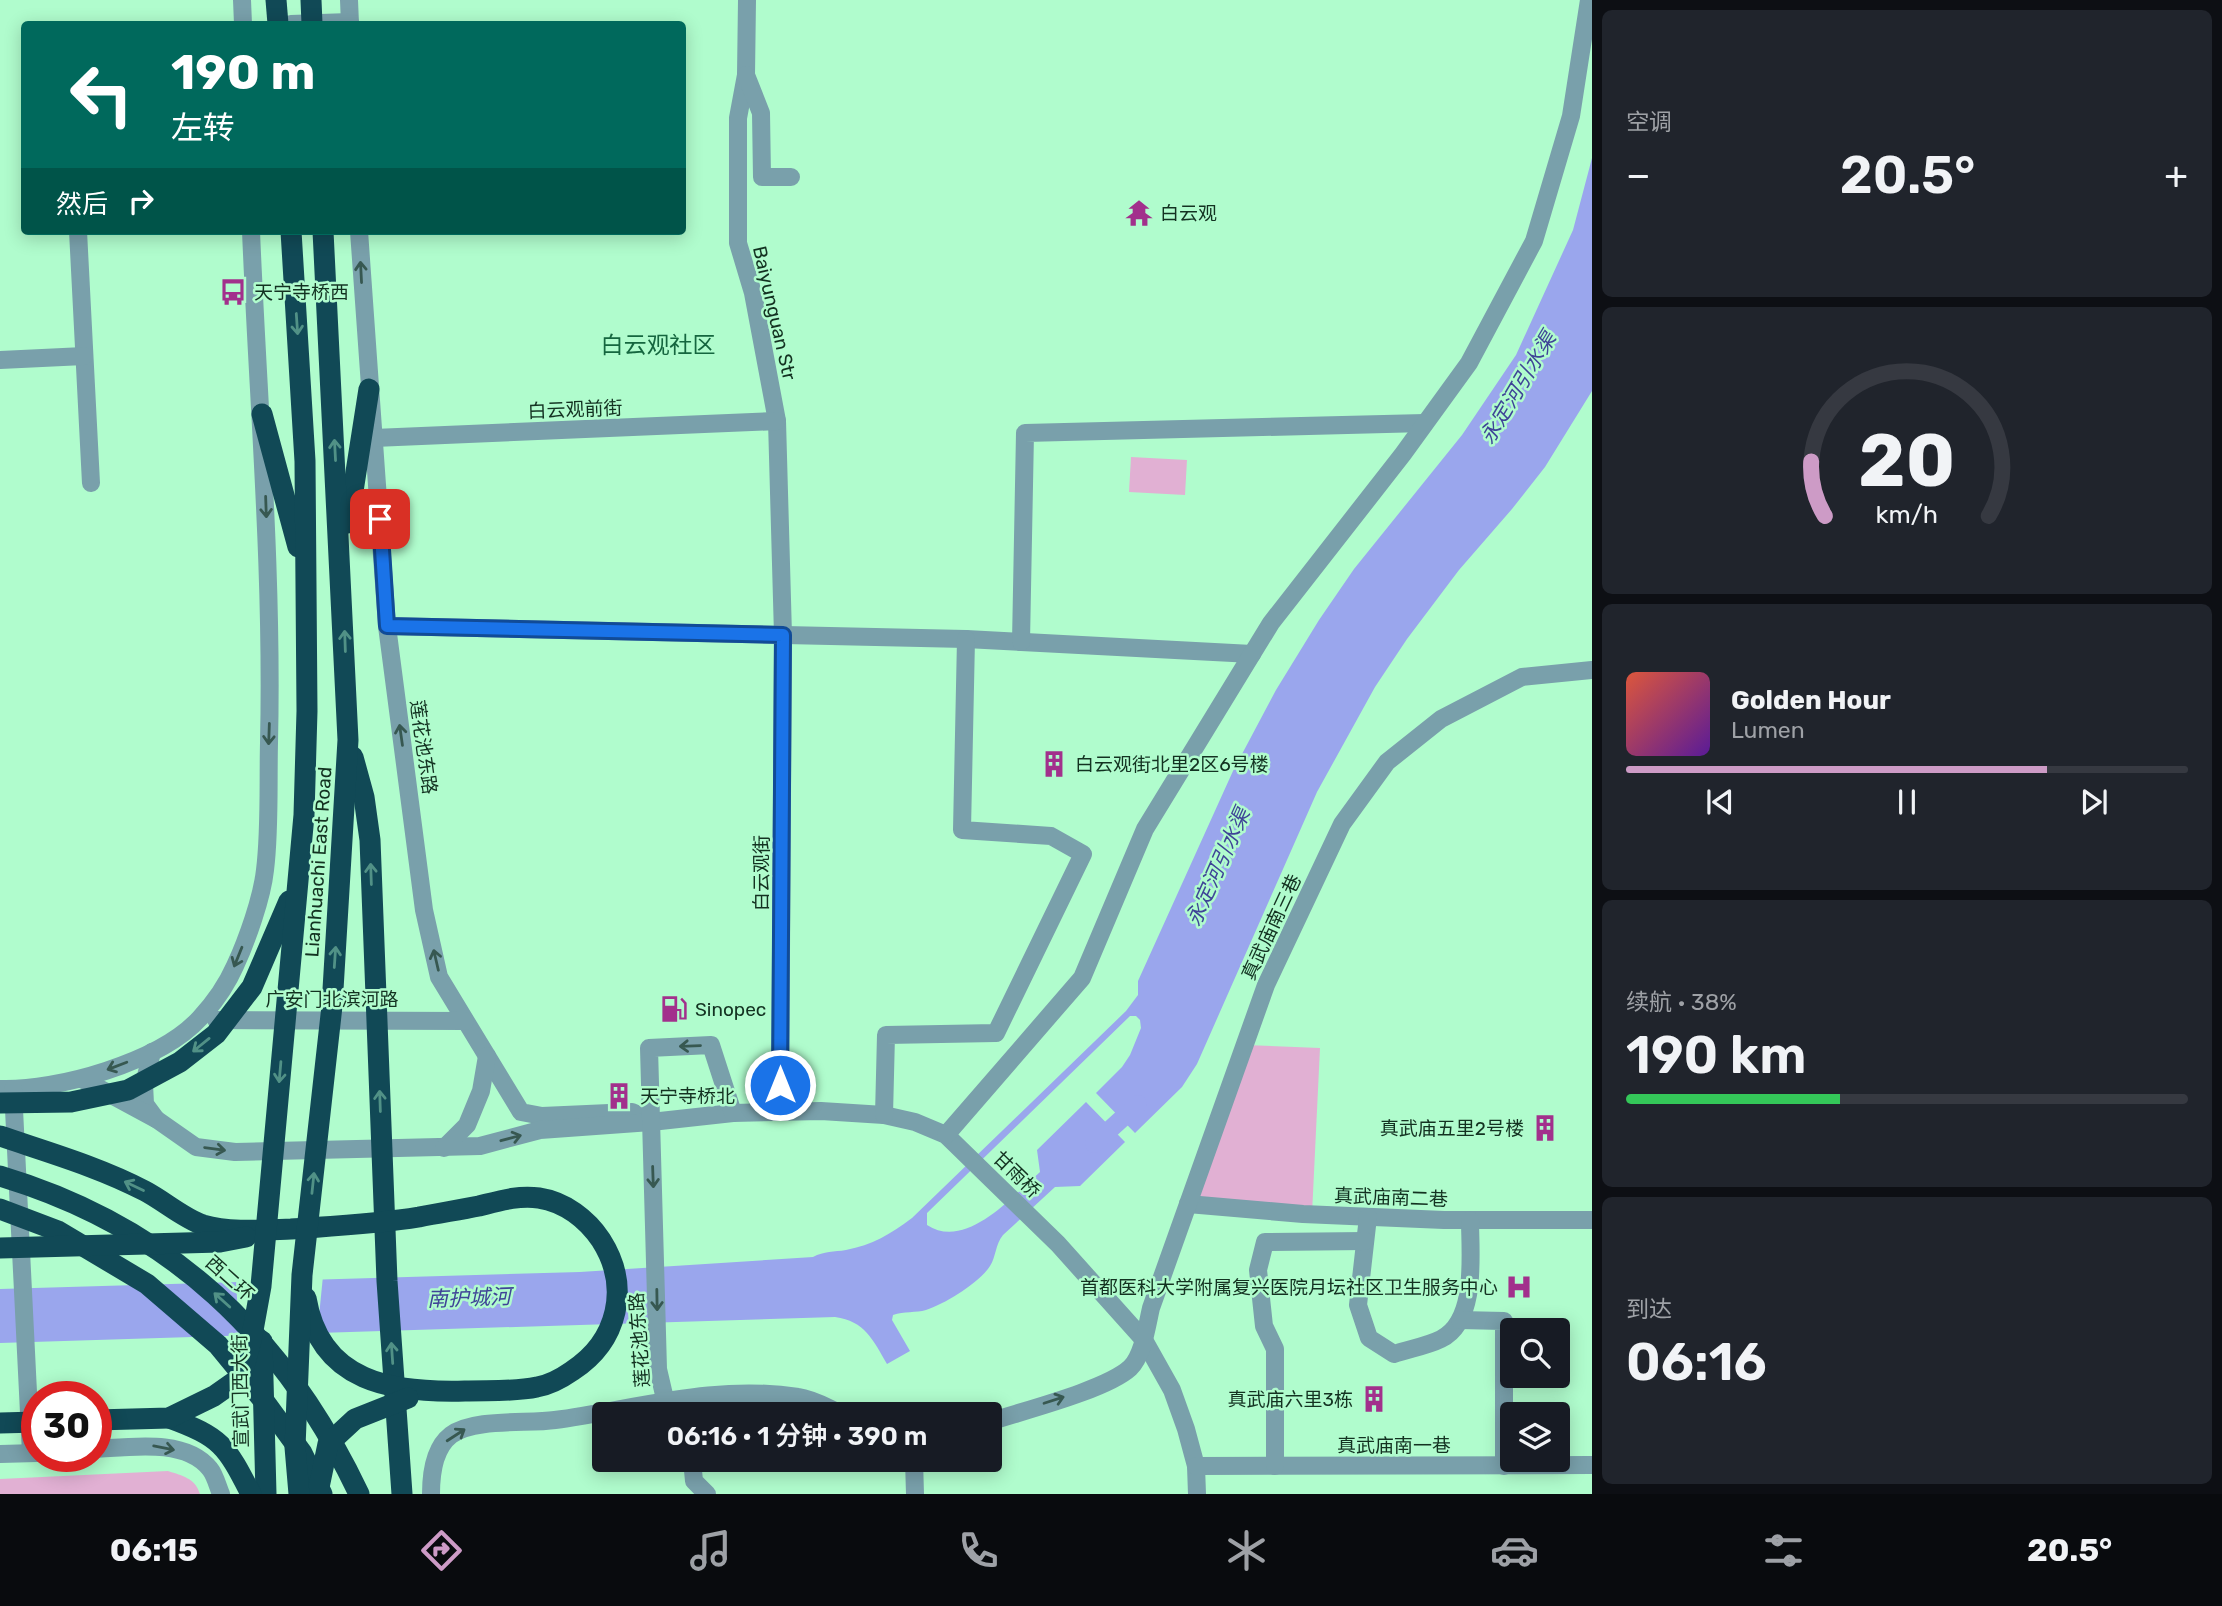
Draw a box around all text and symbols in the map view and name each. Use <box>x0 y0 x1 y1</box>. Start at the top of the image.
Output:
text: 190 m <box>171 43 315 101</box>
icon: left <box>56 49 147 140</box>
text: 空调 <box>1626 108 1672 136</box>
text: 左转 <box>171 109 235 147</box>
text: 20.5° <box>1840 144 1975 206</box>
text: − <box>1626 152 1651 198</box>
text: + <box>2164 152 2188 198</box>
icon: right <box>122 182 160 220</box>
text: 然后 <box>56 189 108 220</box>
temple icon: 白云观 <box>1124 198 1154 228</box>
place label: 白云观 <box>1160 202 1217 225</box>
street label: Baiyunguan Str <box>748 244 801 383</box>
one-way arrow <box>354 262 367 284</box>
bus stop icon: 天宁寺桥西 <box>218 277 248 307</box>
place label: 天宁寺桥西 <box>254 281 349 304</box>
one-way arrow <box>291 312 304 334</box>
water label: 永定河引水渠 <box>1474 325 1562 448</box>
district label: 白云观社区 <box>601 331 716 359</box>
street label: 白云观前街 <box>527 396 623 423</box>
text: 20 <box>1859 419 1955 505</box>
one-way arrow <box>329 438 342 461</box>
pin <box>350 489 410 549</box>
one-way arrow <box>259 495 272 518</box>
icon: arrive <box>361 500 399 538</box>
text: km/h <box>1876 500 1938 529</box>
one-way arrow <box>338 630 351 653</box>
text: Golden Hour <box>1731 685 1891 716</box>
street label: 莲花池东路 <box>406 698 442 796</box>
text: Lumen <box>1731 716 1805 744</box>
one-way arrow <box>262 722 276 745</box>
one-way arrow <box>395 724 408 747</box>
building icon: 白云观街北里2区6号楼 <box>1039 749 1069 779</box>
place label: 白云观街北里2区6号楼 <box>1075 753 1269 776</box>
street label: Lianhuachi East Road <box>300 766 337 958</box>
icon: previous <box>1701 783 1739 821</box>
icon: pause <box>1888 783 1926 821</box>
icon: next <box>2075 783 2113 821</box>
water label: 永定河引水渠 <box>1180 801 1256 929</box>
street label: 白云观街 <box>750 835 773 911</box>
one-way arrow <box>364 862 377 885</box>
street label: 真武庙南三巷 <box>1237 871 1306 984</box>
one-way arrow <box>231 946 244 968</box>
one-way arrow <box>329 946 342 968</box>
one-way arrow <box>428 949 442 972</box>
street label: 广安门北滨河路 <box>265 988 399 1011</box>
text: 续航 · 38% <box>1626 988 1737 1016</box>
fuel station icon: Sinopec <box>659 994 689 1024</box>
place label: Sinopec <box>695 998 766 1021</box>
text: 190 km <box>1626 1024 1807 1086</box>
one-way arrow <box>193 1038 211 1053</box>
one-way arrow <box>678 1040 701 1053</box>
position arrow <box>743 1048 817 1122</box>
one-way arrow <box>273 1060 286 1083</box>
one-way arrow <box>107 1061 129 1073</box>
building icon: 天宁寺桥北 <box>604 1081 634 1111</box>
place label: 天宁寺桥北 <box>640 1085 735 1108</box>
one-way arrow <box>374 1090 387 1113</box>
building icon: 真武庙五里2号楼 <box>1530 1113 1560 1143</box>
place label: 真武庙五里2号楼 <box>1380 1117 1524 1140</box>
one-way arrow <box>500 1130 522 1143</box>
one-way arrow <box>204 1143 226 1156</box>
street label: 甘雨桥 <box>988 1146 1045 1202</box>
one-way arrow <box>647 1165 660 1188</box>
one-way arrow <box>306 1172 319 1195</box>
one-way arrow <box>124 1178 145 1192</box>
street label: 真武庙南二巷 <box>1334 1184 1448 1211</box>
street label: 西二环 <box>201 1251 259 1306</box>
hospital icon: 首都医科大学附属复兴医院月坛社区卫生服务中心 <box>1504 1272 1534 1302</box>
place label: 首都医科大学附属复兴医院月坛社区卫生服务中心 <box>1080 1276 1498 1299</box>
water label: 南护城河 <box>427 1283 515 1311</box>
one-way arrow <box>650 1289 663 1312</box>
one-way arrow <box>214 1291 231 1308</box>
street label: 莲花池东路 <box>625 1292 654 1388</box>
text: 到达 <box>1626 1295 1672 1323</box>
map controls <box>1500 1318 1570 1472</box>
button: search <box>1500 1318 1570 1388</box>
text: 06:16 <box>1626 1331 1767 1393</box>
street label: 宣武门西大街 <box>228 1334 253 1448</box>
one-way arrow <box>385 1342 398 1364</box>
speed limit sign: 30 <box>21 1381 112 1472</box>
building icon: 真武庙六里3栋 <box>1359 1384 1389 1414</box>
place label: 真武庙六里3栋 <box>1228 1388 1353 1411</box>
one-way arrow <box>1042 1393 1064 1405</box>
button: layers <box>1500 1402 1570 1472</box>
text: 06:16 · 1 分钟 · 390 m <box>667 1421 927 1452</box>
one-way arrow <box>446 1428 465 1443</box>
street label: 真武庙南一巷 <box>1337 1434 1451 1457</box>
one-way arrow <box>152 1442 175 1456</box>
icon: directions <box>417 1526 466 1575</box>
icon: music <box>686 1526 735 1575</box>
icon: phone <box>954 1526 1003 1575</box>
icon: climate <box>1222 1526 1271 1575</box>
icon: car <box>1490 1526 1539 1575</box>
icon: filters <box>1759 1526 1808 1575</box>
text: 06:15 <box>110 1531 198 1569</box>
text: 20.5° <box>2027 1531 2112 1569</box>

